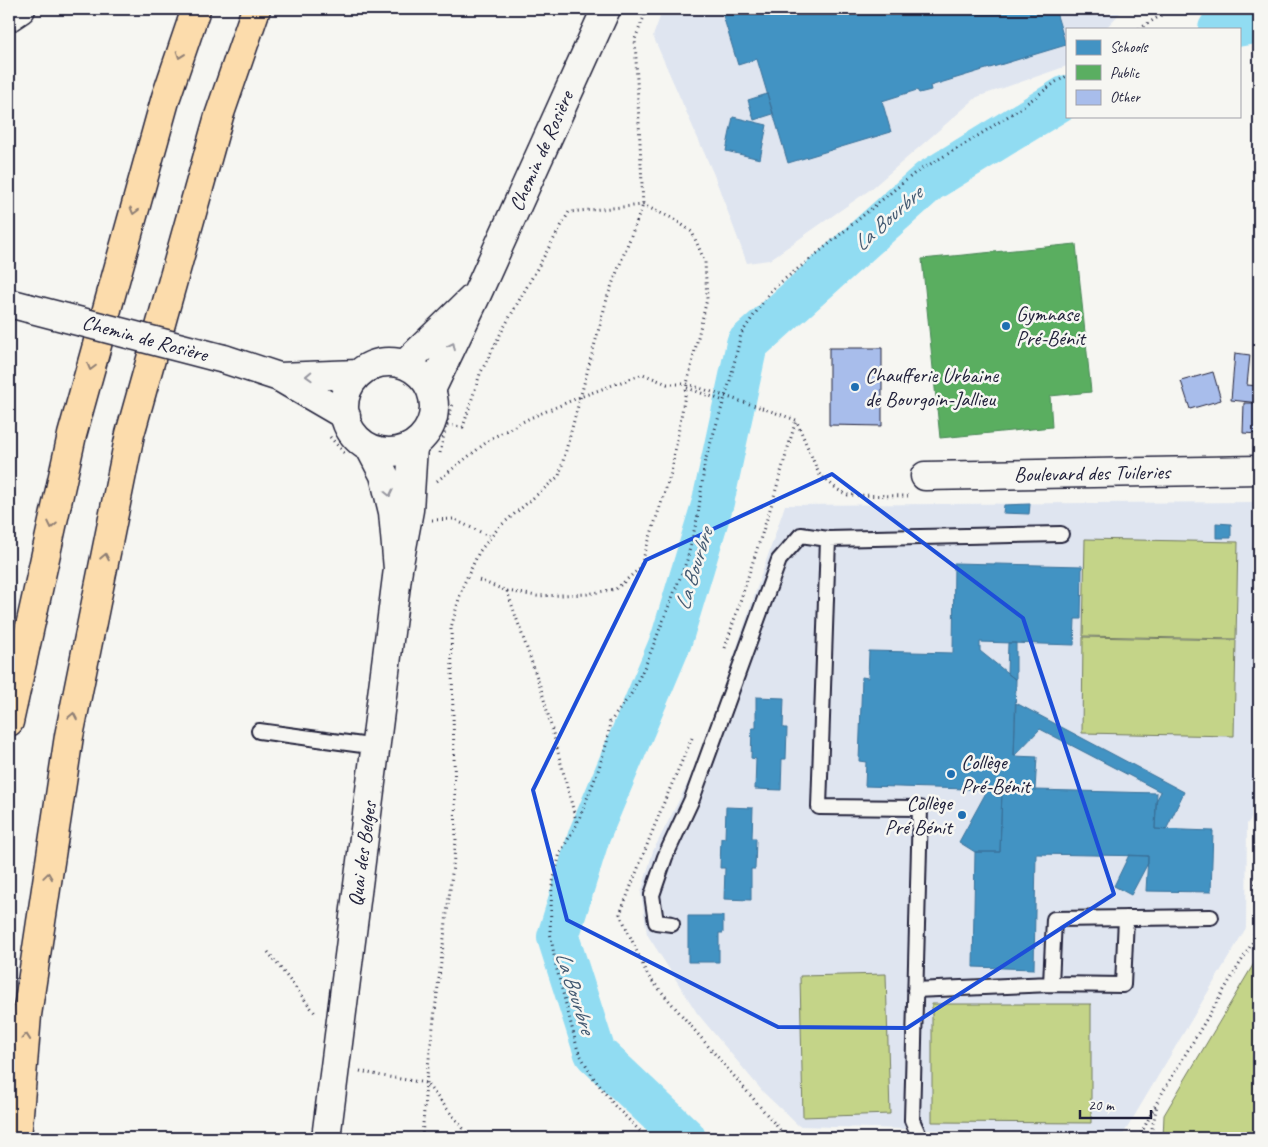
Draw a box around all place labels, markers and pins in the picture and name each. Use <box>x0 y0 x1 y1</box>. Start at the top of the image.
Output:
place label: Gymnase Pré-Bénit <box>1016 301 1087 351</box>
marker: Gymnase Pré-Bénit <box>1000 320 1012 332</box>
place label: Chaufferie Urbaine de Bourgoin-Jallieu <box>865 362 999 412</box>
marker: Chaufferie Urbaine de Bourgoin-Jallieu <box>849 381 861 393</box>
place label: Collège Pré-Bénit <box>961 749 1032 799</box>
marker: Collège Pré-Bénit <box>945 768 957 780</box>
place label: Collège Pré Bénit <box>885 790 954 840</box>
marker: Collège Pré Bénit <box>956 809 968 821</box>

